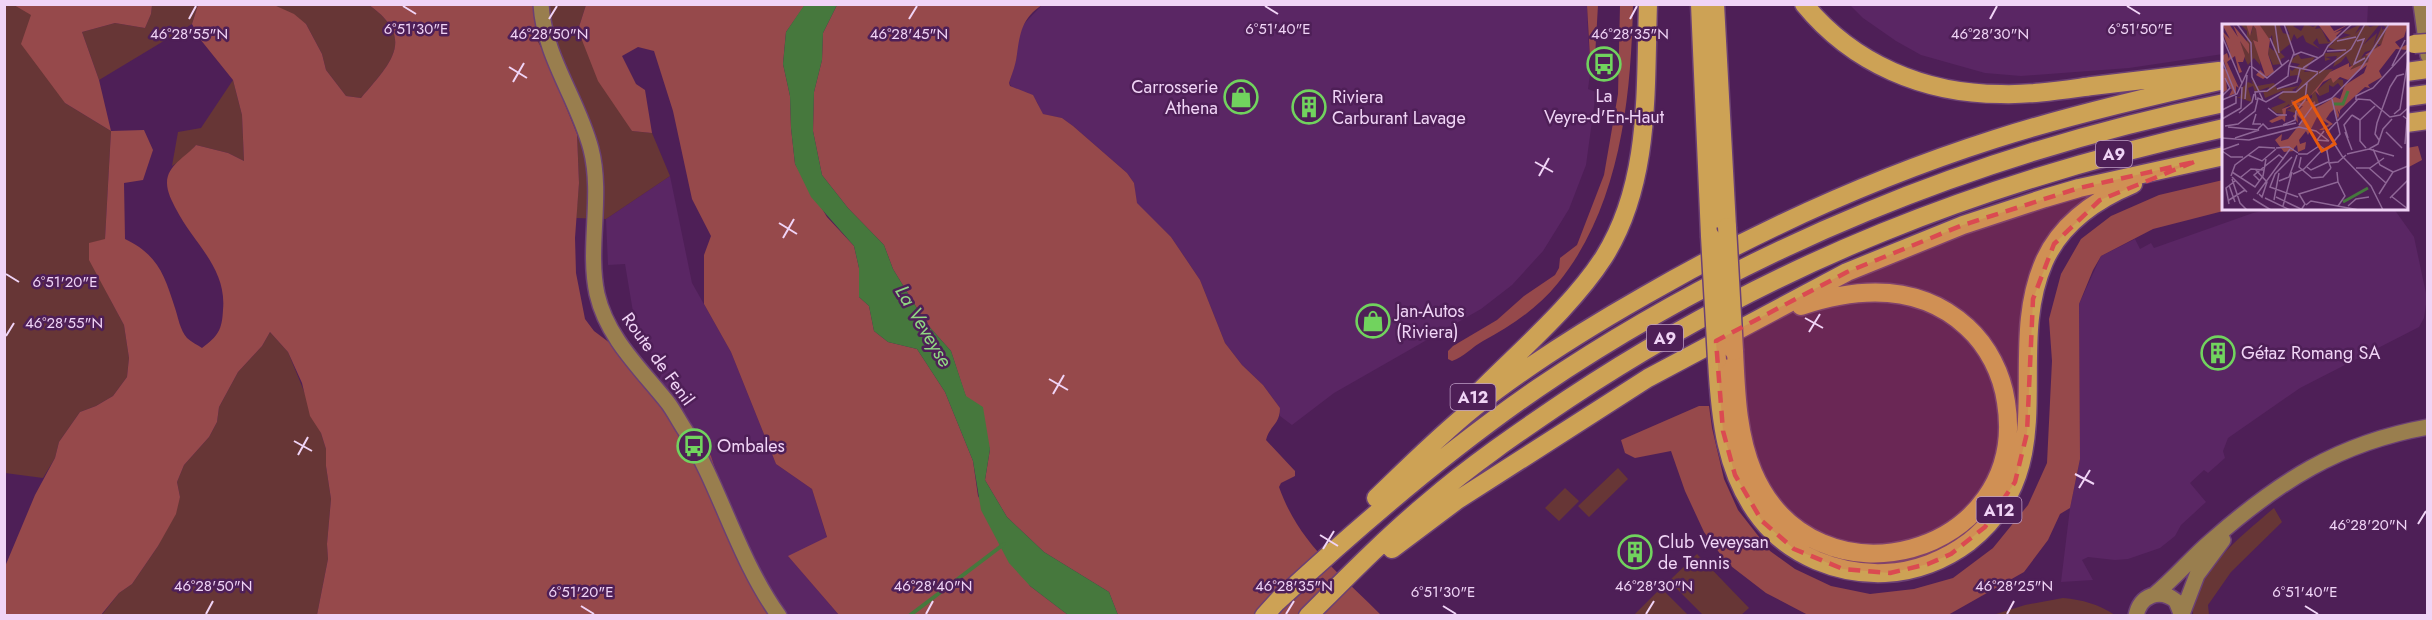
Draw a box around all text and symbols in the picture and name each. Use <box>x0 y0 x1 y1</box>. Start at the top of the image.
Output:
text: 6°51'30"E <box>384 18 448 40</box>
text: 6°51'40"E <box>1245 18 1311 40</box>
text: 6°51'50"E <box>2108 18 2172 40</box>
text: 46°28'55"N <box>150 23 228 45</box>
text: 46°28'50"N <box>510 23 588 45</box>
text: 46°28'45"N <box>870 23 948 45</box>
text: 46°28'35"N <box>1591 23 1669 45</box>
text: 46°28'30"N <box>1951 23 2029 45</box>
inset map <box>2222 24 2408 210</box>
bus stop icon: La Veyre-d'En-Haut <box>1586 46 1622 82</box>
place label: Carrosserie Athena <box>1131 74 1218 121</box>
shop icon: Carrosserie Athena <box>1223 79 1259 115</box>
place label: La Veyre-d'En-Haut <box>1544 83 1665 130</box>
place label: Riviera Carburant Lavage <box>1332 84 1466 131</box>
building icon: Riviera Carburant Lavage <box>1291 89 1327 125</box>
road number: A9 <box>2096 141 2132 167</box>
text: 6°51'20"E <box>32 271 98 293</box>
water label: La Veveyse <box>888 280 959 373</box>
place label: Jan-Autos (Riviera) <box>1394 298 1465 345</box>
shop icon: Jan-Autos (Riviera) <box>1355 303 1391 339</box>
street label: Route de Fenil <box>615 307 701 411</box>
text: 46°28'55"N <box>25 312 103 334</box>
road number: A9 <box>1647 325 1683 351</box>
building icon: Gétaz Romang SA <box>2200 335 2236 371</box>
place label: Gétaz Romang SA <box>2241 340 2380 366</box>
road number: A12 <box>1450 384 1496 410</box>
bus stop icon: Ombales <box>676 428 712 464</box>
place label: Ombales <box>717 433 785 459</box>
road number: A12 <box>1976 497 2022 523</box>
text: 46°28'20"N <box>2329 514 2407 536</box>
place label: Club Veveysan de Tennis <box>1658 529 1769 576</box>
building icon: Club Veveysan de Tennis <box>1617 534 1653 570</box>
text: 46°28'50"N <box>174 575 252 597</box>
text: 46°28'40"N <box>894 575 972 597</box>
text: 46°28'35"N <box>1255 575 1333 597</box>
text: 46°28'30"N <box>1615 575 1693 597</box>
text: 46°28'25"N <box>1975 575 2053 597</box>
text: 6°51'20"E <box>548 581 614 603</box>
text: 6°51'30"E <box>1411 581 1475 603</box>
text: 6°51'40"E <box>2272 581 2338 603</box>

